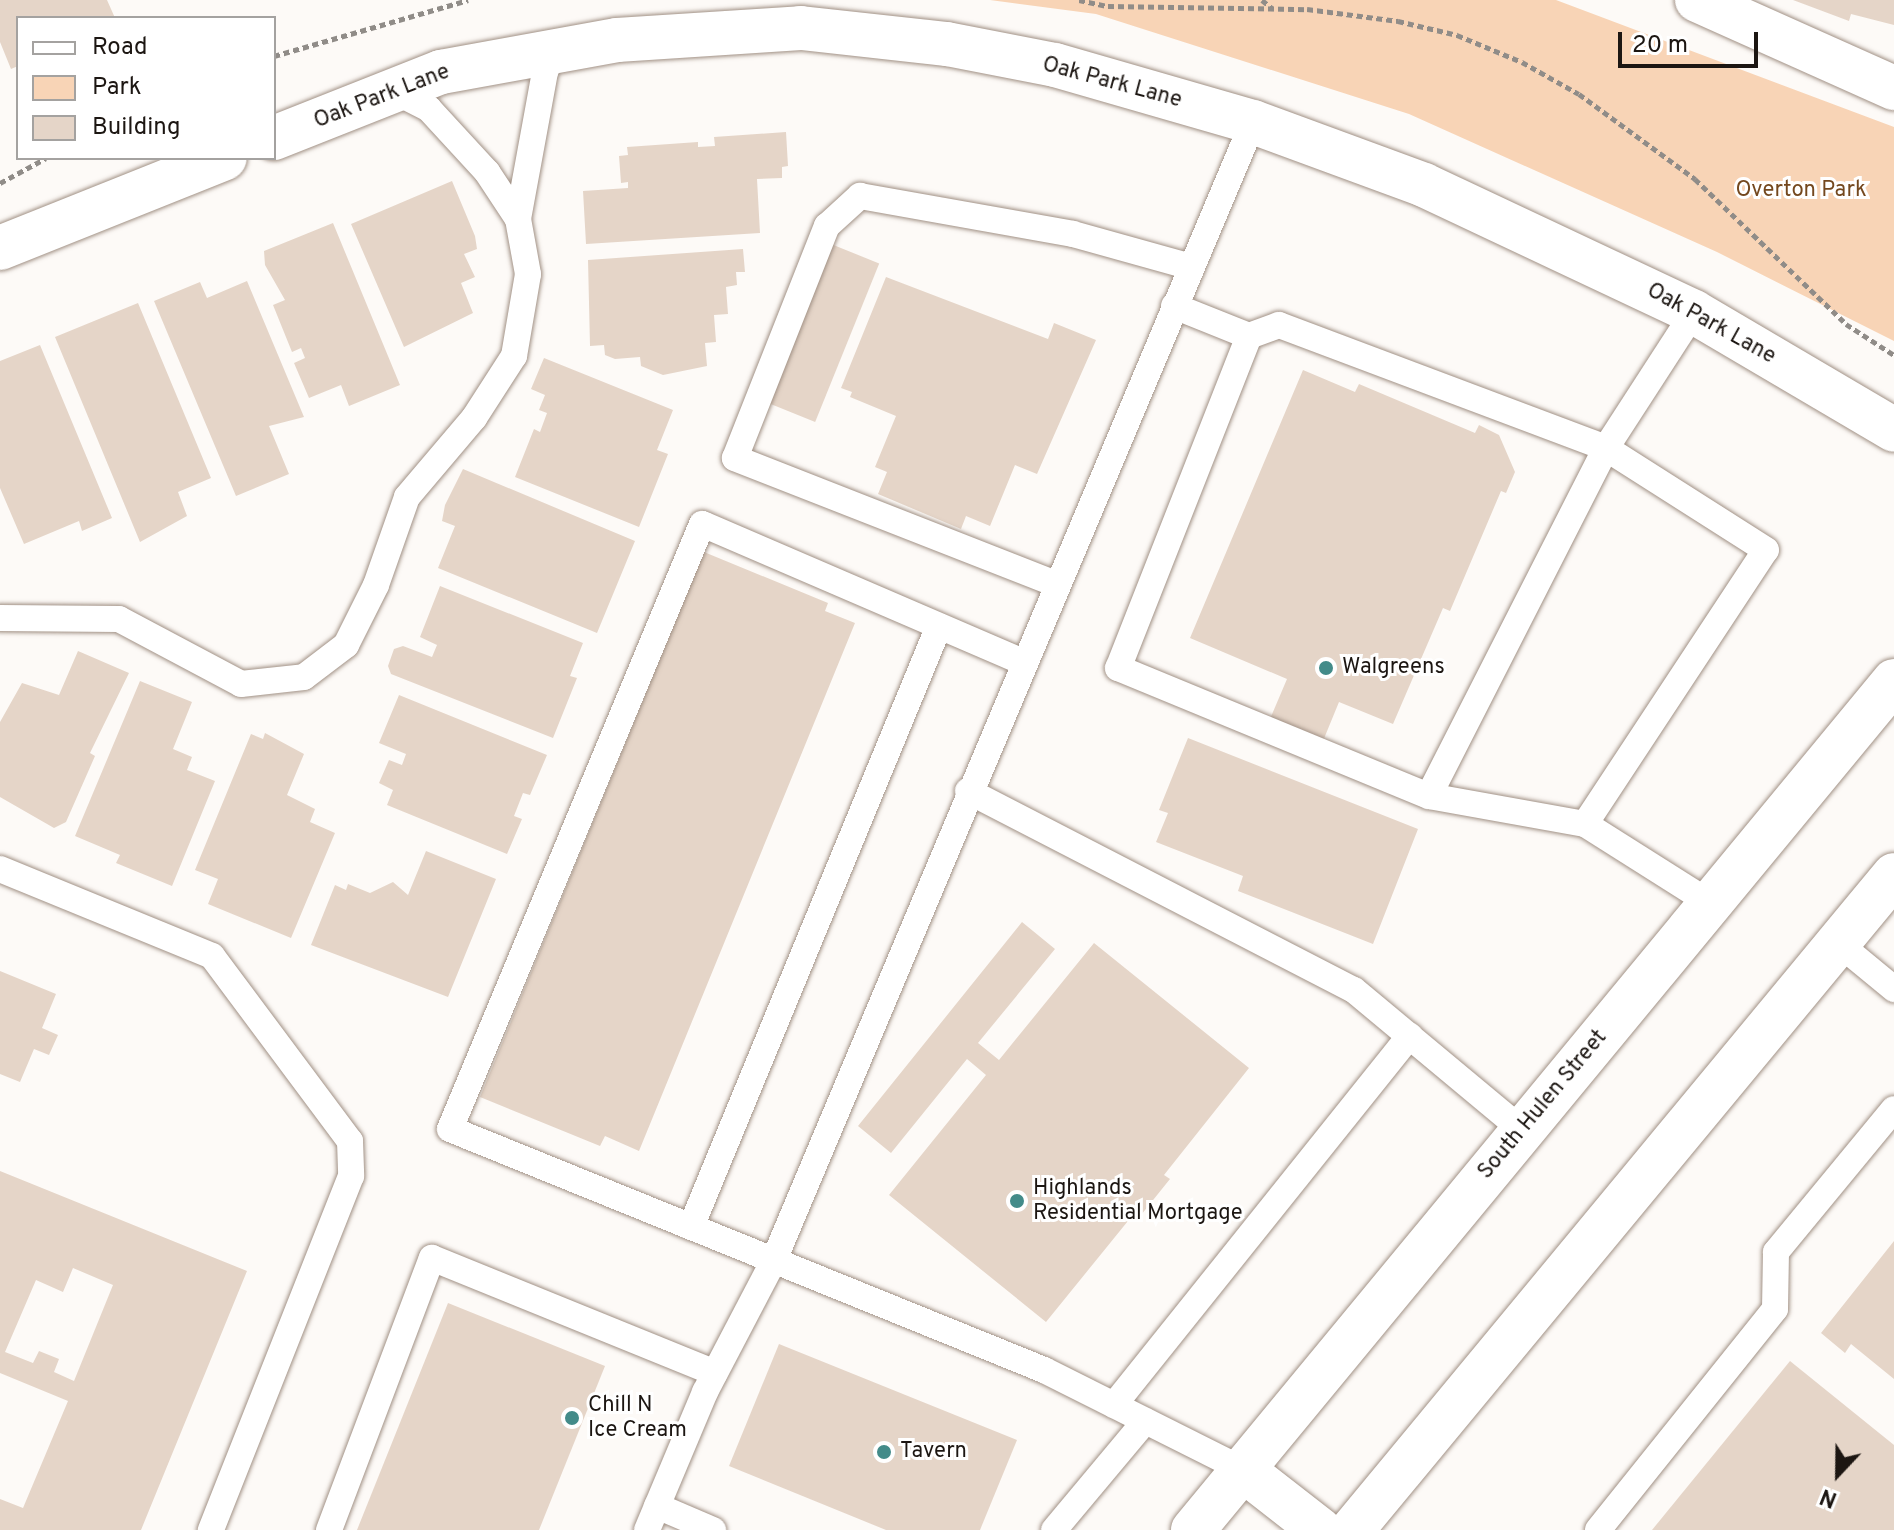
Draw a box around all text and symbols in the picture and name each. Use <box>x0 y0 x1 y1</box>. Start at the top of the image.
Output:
legend <box>16 16 276 160</box>
scale bar <box>1622 16 1762 66</box>
text: 20 m <box>1632 31 1688 61</box>
text: Road <box>92 33 148 63</box>
street label: Oak Park Lane <box>1039 52 1185 114</box>
street label: Oak Park Lane <box>310 59 454 135</box>
text: Park <box>92 73 142 103</box>
text: Building <box>92 113 181 143</box>
park label: Overton Park <box>1735 178 1867 204</box>
street label: Oak Park Lane <box>1642 278 1780 370</box>
place label: Walgreens <box>1342 655 1445 681</box>
marker: Walgreens <box>1317 659 1335 677</box>
street label: South Hulen Street <box>1473 1025 1613 1185</box>
place label: Highlands Residential Mortgage <box>1033 1175 1242 1226</box>
marker: Highlands Residential Mortgage <box>1008 1192 1026 1210</box>
place label: Chill N Ice Cream <box>588 1392 687 1444</box>
marker: Chill N Ice Cream <box>563 1409 581 1427</box>
north arrow <box>1798 1434 1878 1514</box>
place label: Tavern <box>900 1439 967 1465</box>
marker: Tavern <box>875 1443 893 1461</box>
text: N <box>1816 1481 1841 1512</box>

